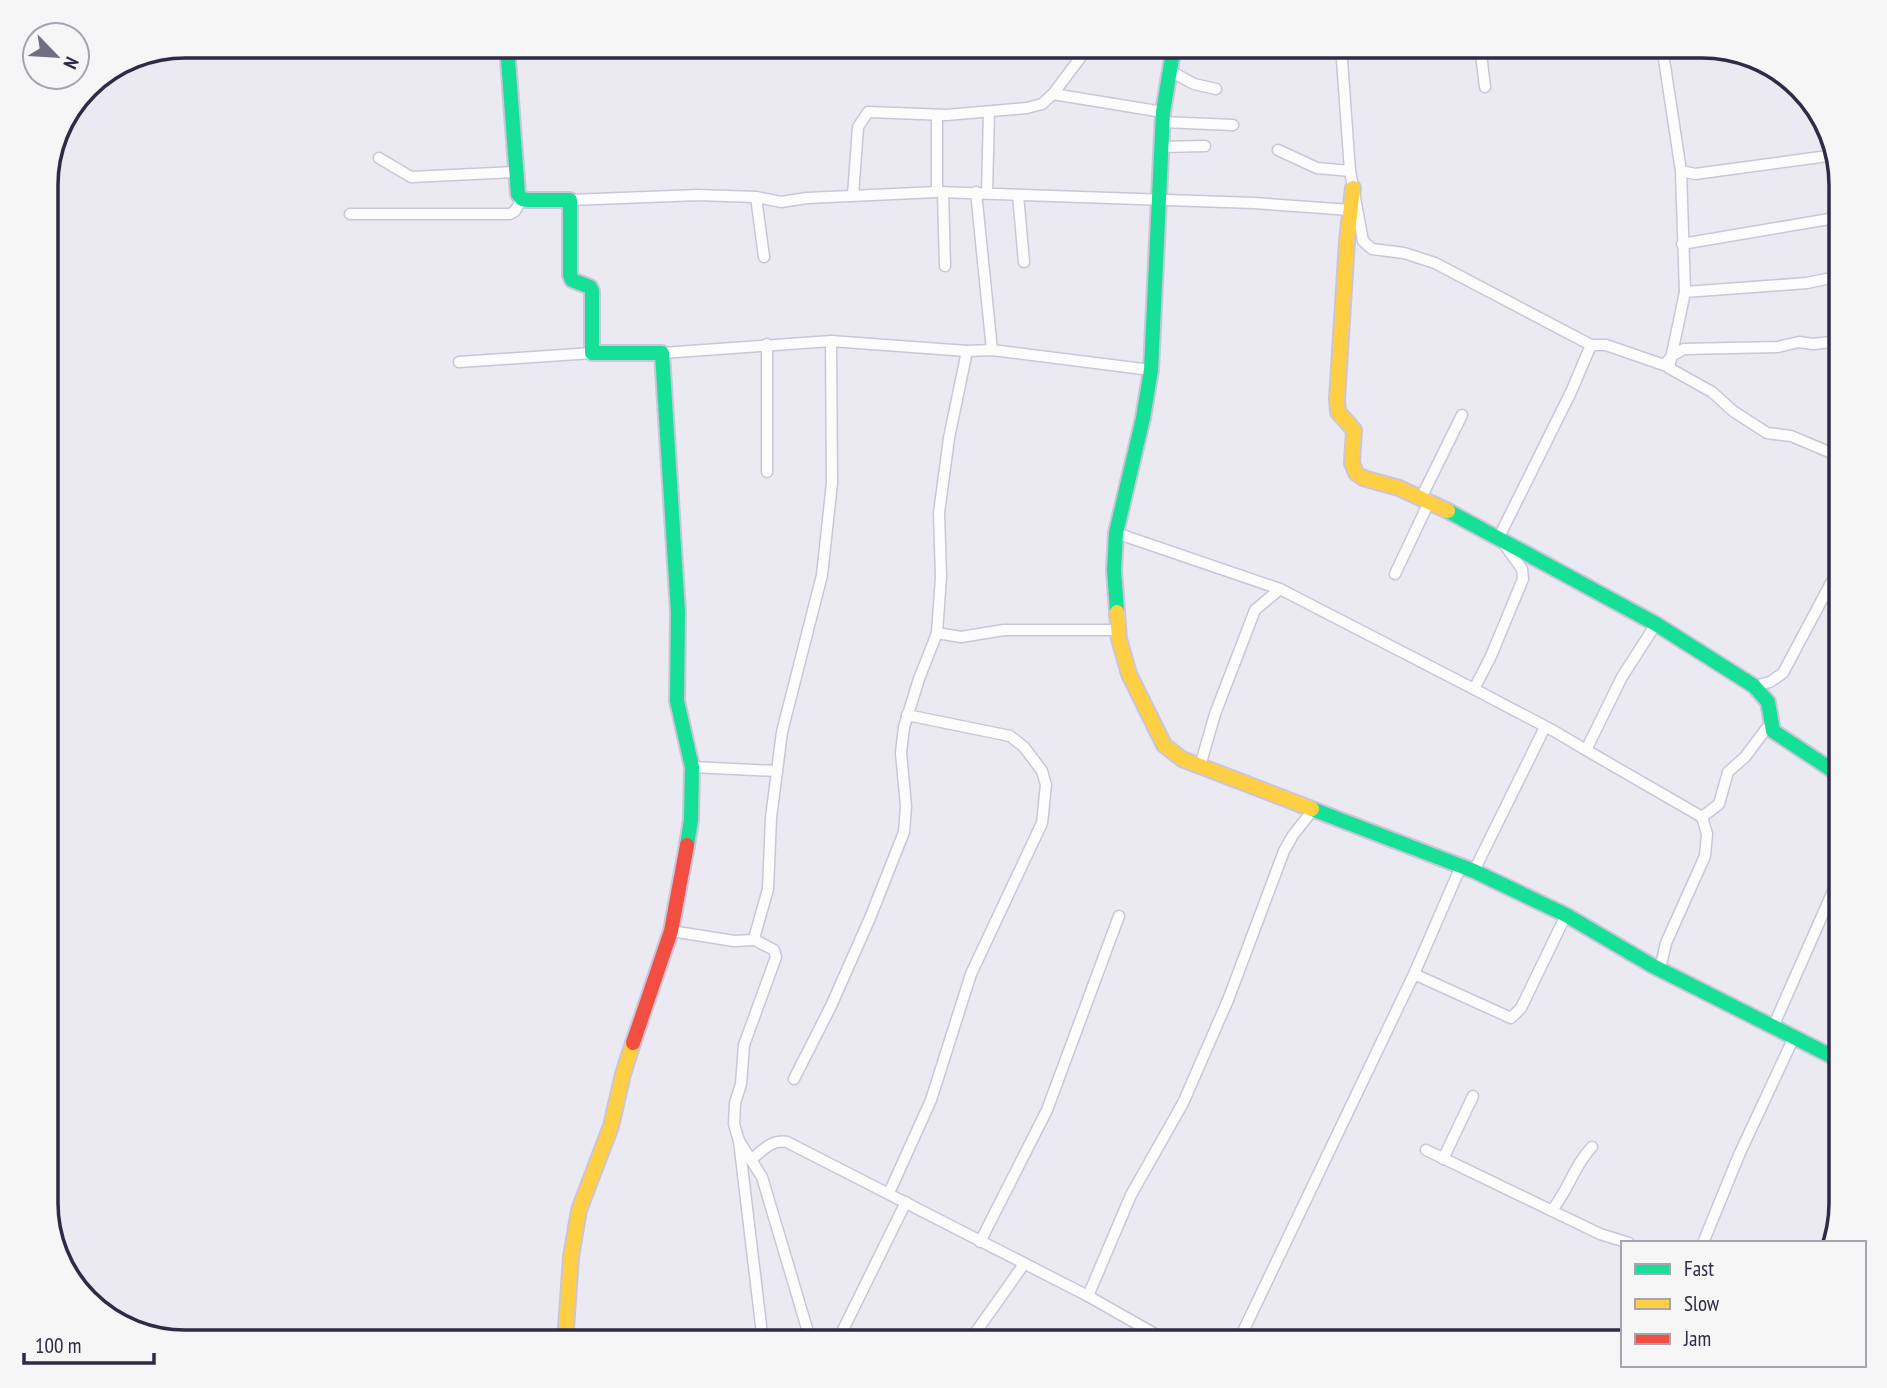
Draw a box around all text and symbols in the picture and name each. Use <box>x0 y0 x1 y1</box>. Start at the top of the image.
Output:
north arrow <box>21 21 91 91</box>
text: N <box>58 53 84 73</box>
legend <box>1621 1241 1866 1367</box>
text: Fast <box>1684 1255 1714 1282</box>
text: Slow <box>1684 1290 1720 1317</box>
scale bar <box>24 1322 154 1366</box>
text: Jam <box>1683 1325 1711 1352</box>
text: 100 m <box>35 1332 81 1359</box>

